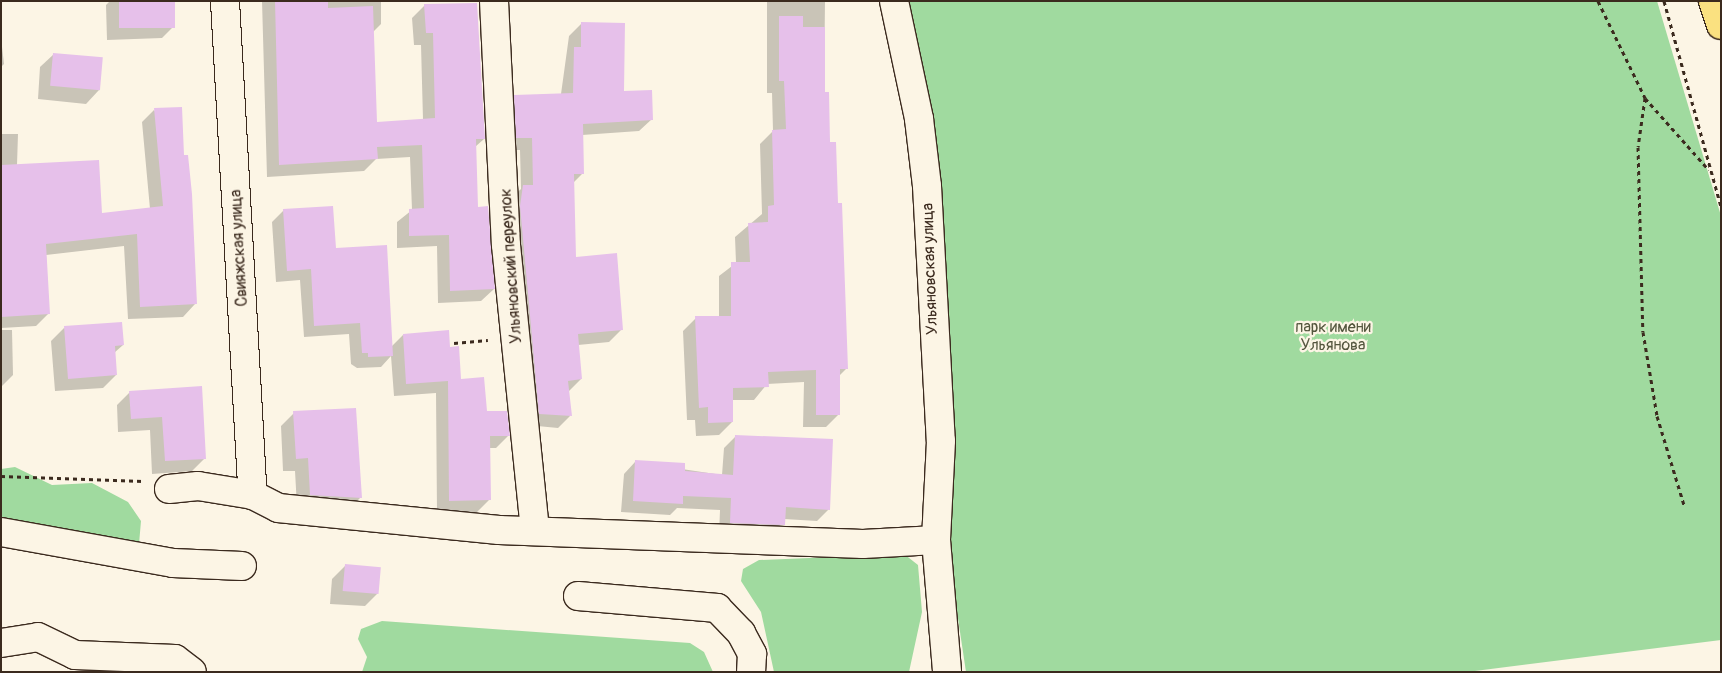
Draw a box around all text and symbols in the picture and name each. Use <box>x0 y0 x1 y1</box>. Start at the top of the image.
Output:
street label: Ульяновский переулок <box>496 188 526 344</box>
street label: Свияжская улица <box>226 189 252 307</box>
street label: Ульяновская улица <box>918 203 942 335</box>
park label: парк имени Ульянова <box>1295 317 1371 355</box>

